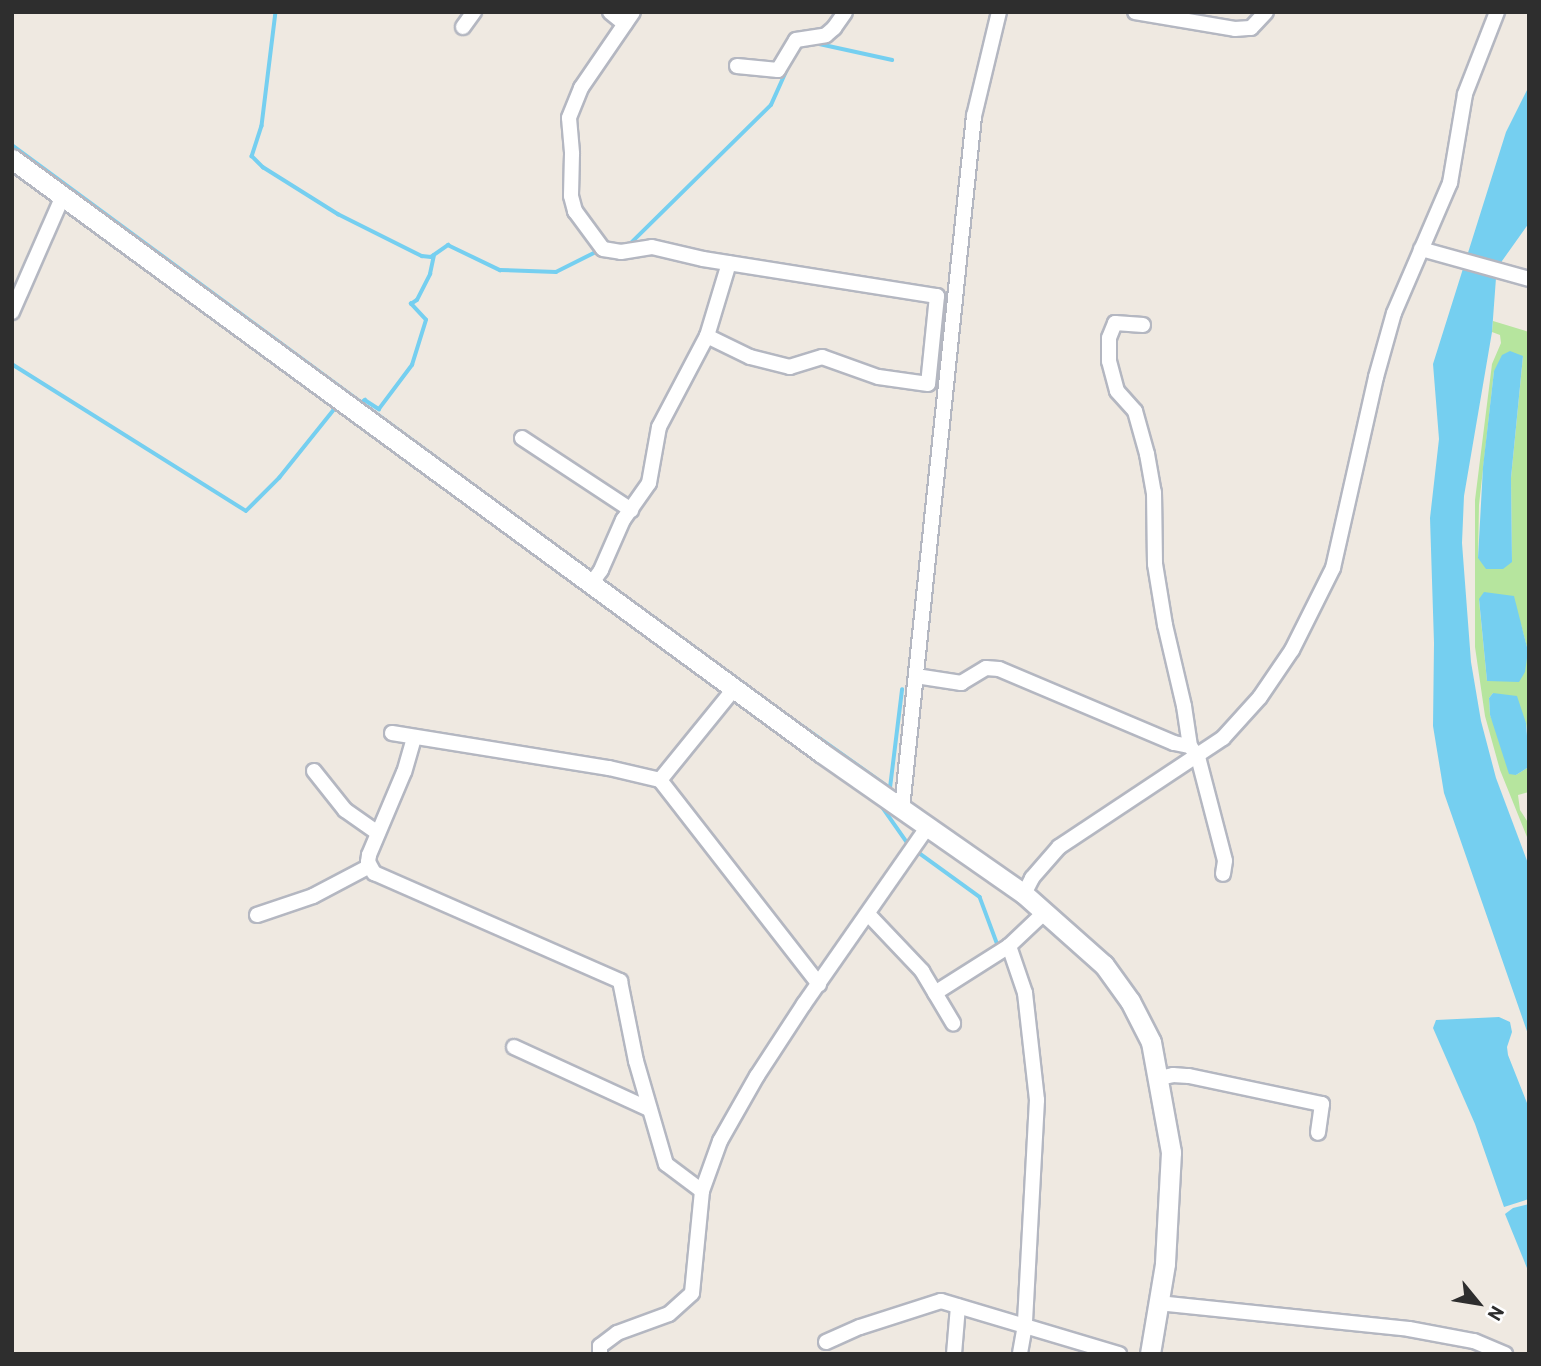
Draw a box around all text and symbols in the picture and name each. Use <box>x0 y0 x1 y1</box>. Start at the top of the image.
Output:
north arrow <box>1443 1268 1513 1338</box>
text: N <box>1484 1303 1510 1325</box>

